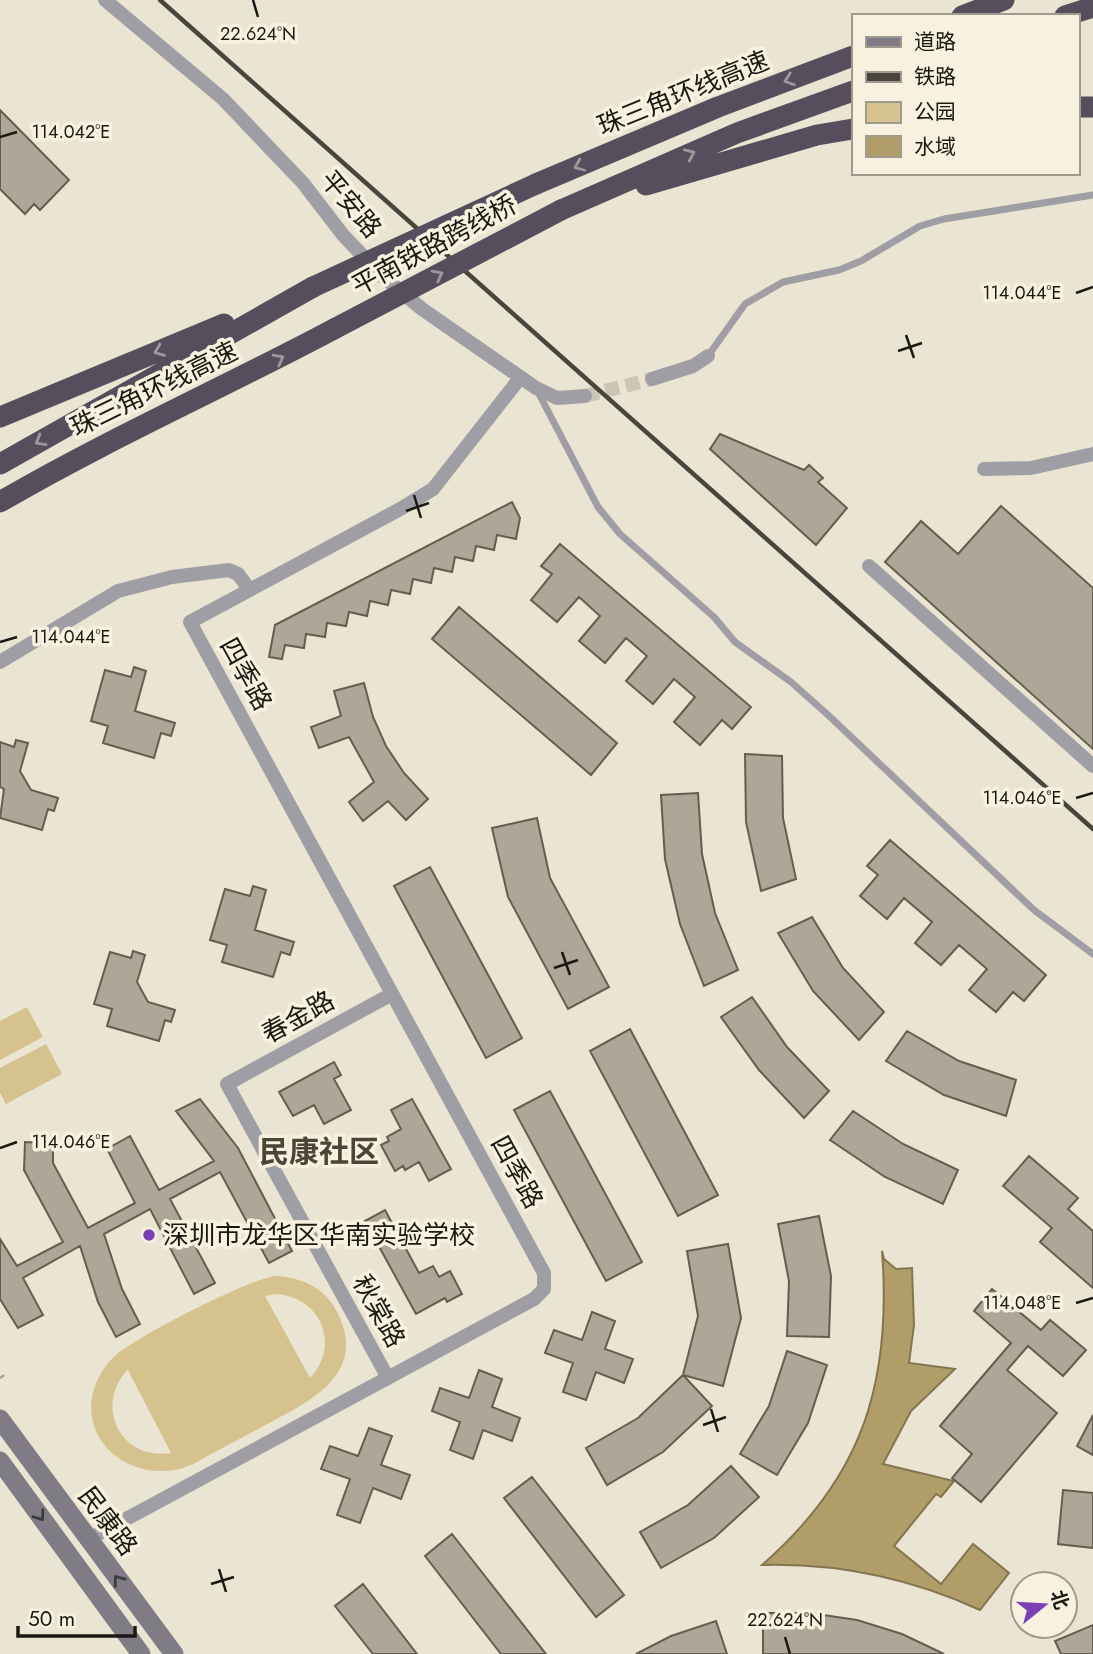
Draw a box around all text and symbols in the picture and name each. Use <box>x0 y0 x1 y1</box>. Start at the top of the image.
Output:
legend <box>852 14 1079 175</box>
text: 22.624°N <box>220 21 296 47</box>
text: 道路 <box>914 27 956 57</box>
street label: 珠三角环线高速 <box>592 41 774 145</box>
text: 铁路 <box>914 62 956 92</box>
one-way arrow <box>784 72 796 86</box>
text: 公园 <box>914 97 956 127</box>
text: 114.042°E <box>32 119 110 145</box>
text: 水域 <box>914 132 956 162</box>
one-way arrow <box>683 148 696 162</box>
one-way arrow <box>573 158 586 172</box>
street label: 平安路 <box>311 162 391 246</box>
street label: 平南铁路跨线桥 <box>345 185 523 305</box>
one-way arrow <box>430 269 443 283</box>
text: 114.044°E <box>983 280 1061 306</box>
street label: 珠三角环线高速 <box>64 332 244 446</box>
one-way arrow <box>154 342 166 356</box>
one-way arrow <box>271 354 284 367</box>
one-way arrow <box>35 433 47 446</box>
text: 114.044°E <box>32 624 110 650</box>
street label: 四季路 <box>210 631 282 717</box>
text: 114.046°E <box>983 785 1061 811</box>
street label: 春金路 <box>255 981 341 1053</box>
text: 114.046°E <box>32 1129 110 1155</box>
street label: 四季路 <box>481 1129 553 1215</box>
district label: 民康社区 <box>259 1130 379 1173</box>
place label: 深圳市龙华区华南实验学校 <box>163 1216 475 1254</box>
marker: 深圳市龙华区华南实验学校 <box>141 1227 157 1243</box>
street label: 秋棠路 <box>343 1268 415 1354</box>
text: 114.048°E <box>983 1290 1061 1316</box>
street label: 民康路 <box>69 1478 147 1564</box>
one-way arrow <box>32 1509 45 1521</box>
north arrow <box>1009 1570 1079 1640</box>
one-way arrow <box>114 1575 127 1587</box>
text: 北 <box>1044 1587 1075 1613</box>
scale bar <box>18 1594 135 1638</box>
text: 50 m <box>28 1604 75 1634</box>
text: 22.624°N <box>747 1607 823 1633</box>

